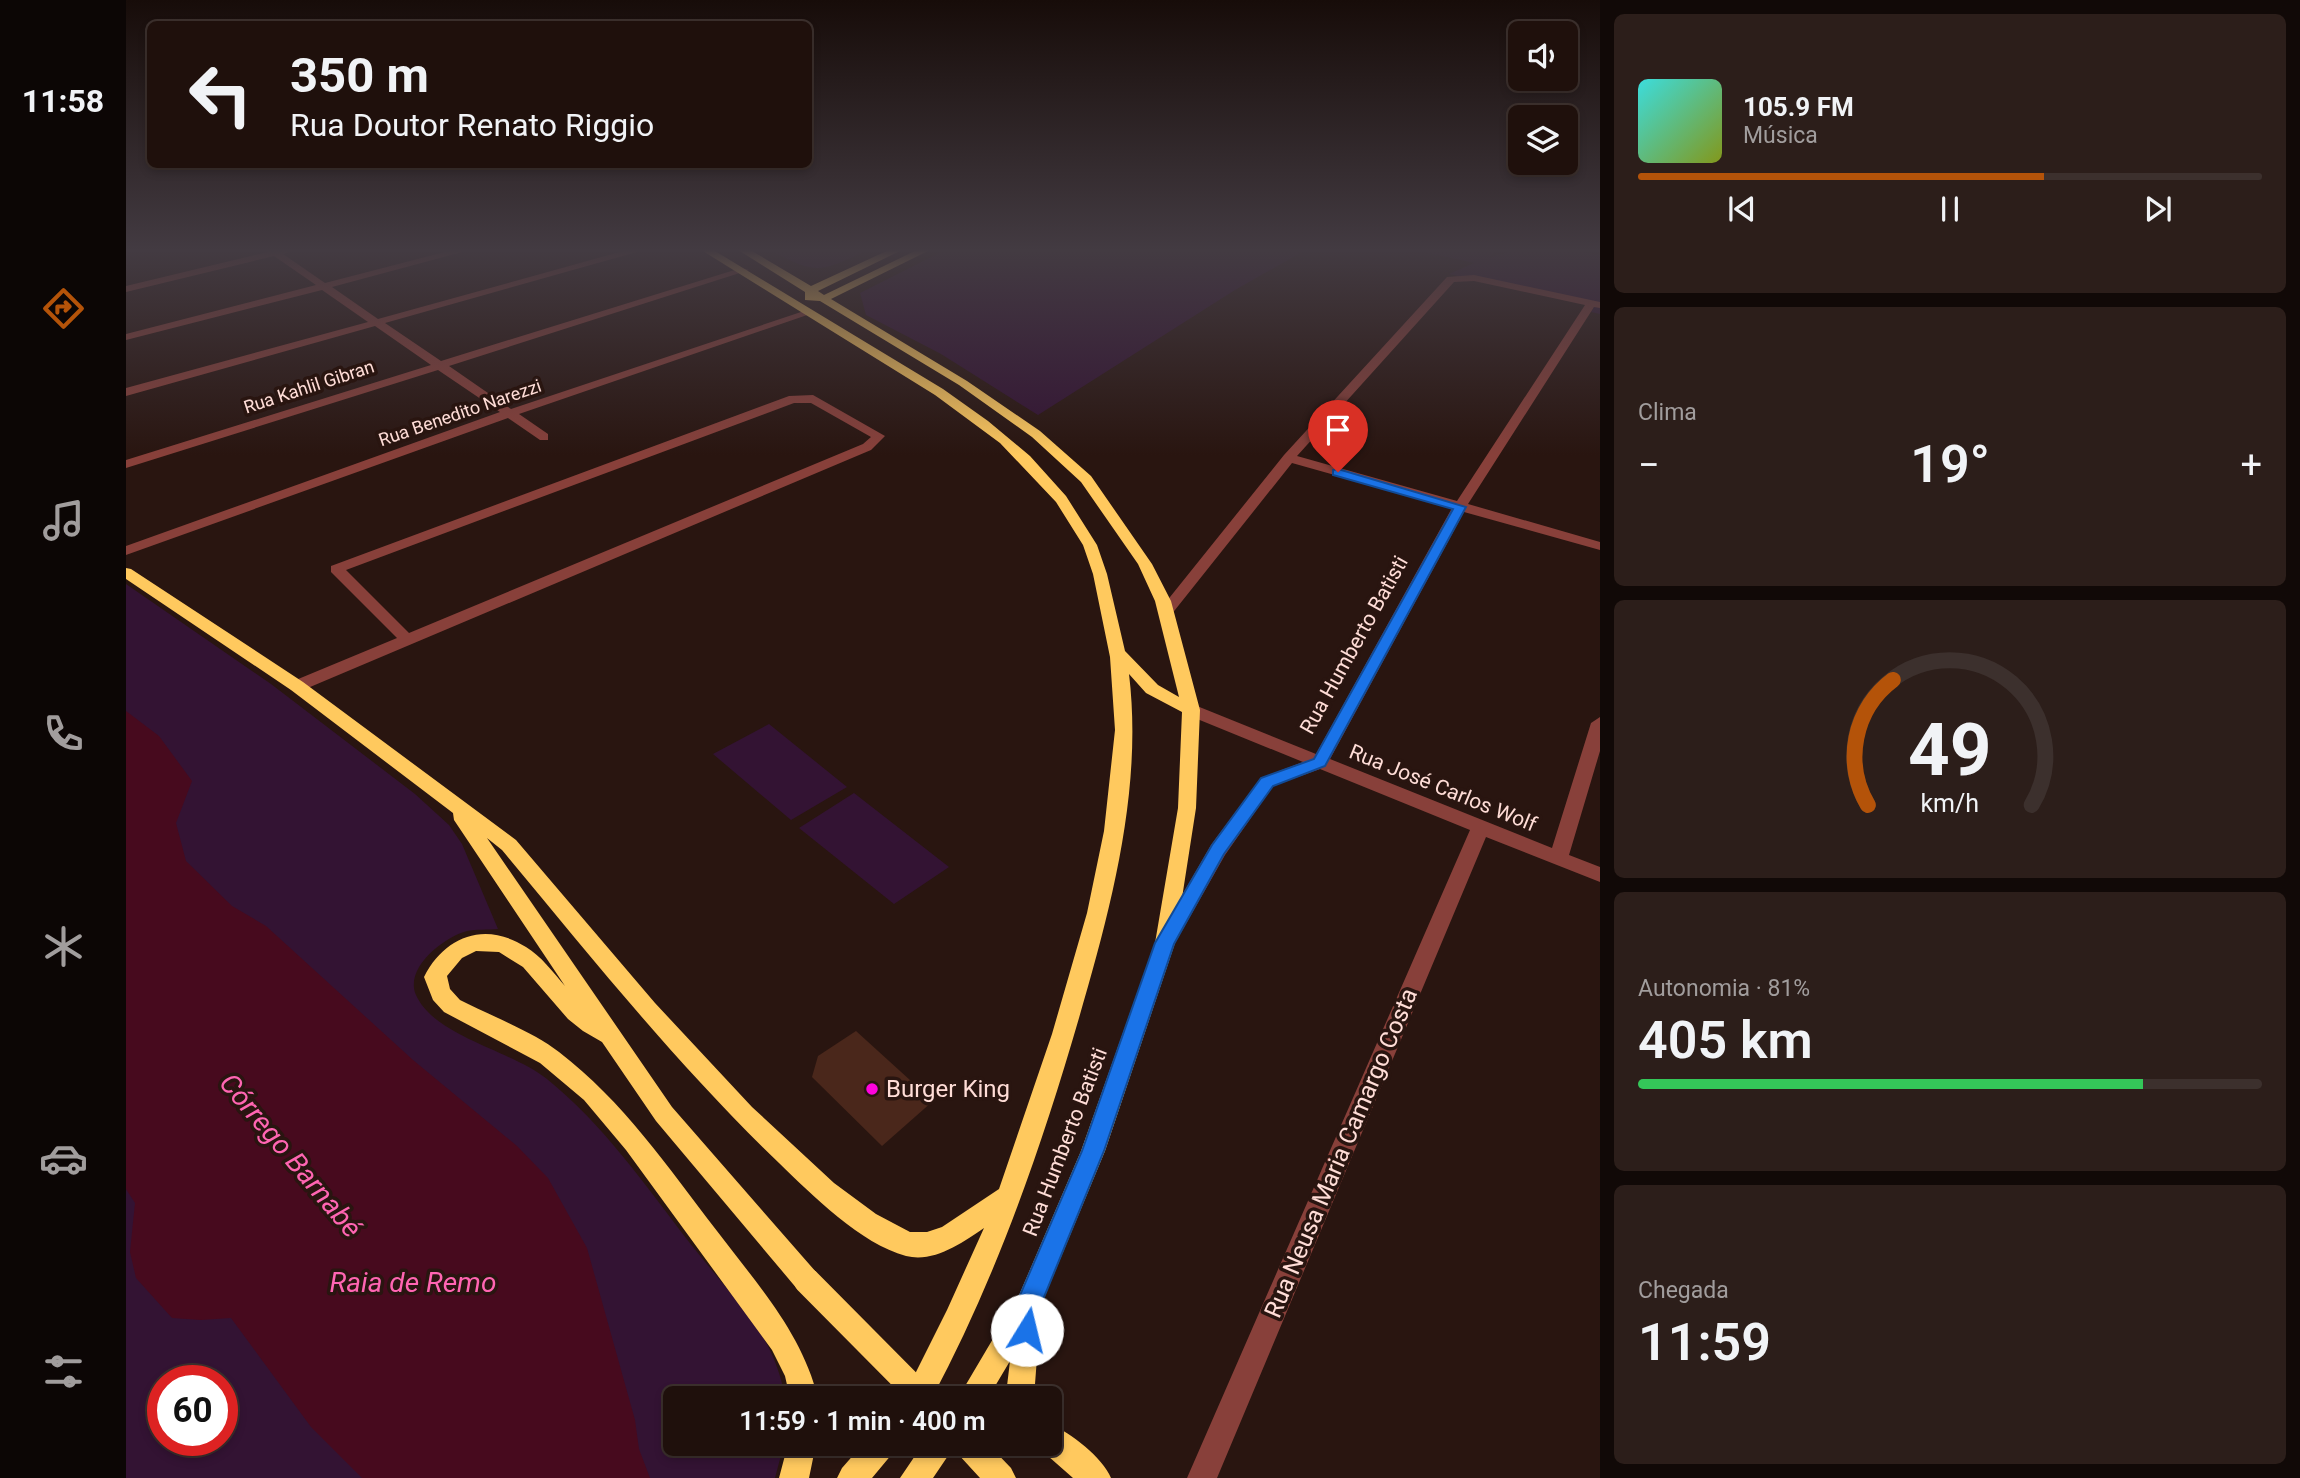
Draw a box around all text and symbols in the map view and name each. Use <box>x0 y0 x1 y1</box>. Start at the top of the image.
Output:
map controls <box>1508 21 1578 175</box>
button: sound <box>1508 21 1578 91</box>
text: 350 m <box>290 47 429 104</box>
icon: left <box>175 49 266 140</box>
text: 11:58 <box>22 82 104 120</box>
text: 105.9 FM <box>1743 92 1854 122</box>
button: layers <box>1508 105 1578 175</box>
text: Rua Doutor Renato Riggio <box>290 106 654 144</box>
text: Música <box>1743 122 1818 149</box>
icon: previous <box>1723 190 1761 228</box>
icon: pause <box>1931 190 1969 228</box>
icon: next <box>2139 190 2177 228</box>
icon: directions <box>39 284 88 333</box>
street label: Rua Kahlil Gibran <box>241 356 377 418</box>
street label: Rua Benedito Narezzi <box>376 375 544 450</box>
text: Clima <box>1638 399 1697 426</box>
pin <box>1308 400 1368 472</box>
icon: arrive <box>1319 411 1357 449</box>
text: 19° <box>1910 434 1990 495</box>
text: − <box>1638 443 1660 487</box>
text: + <box>2240 443 2262 487</box>
icon: music <box>39 496 88 545</box>
street label: Rua Humberto Batisti <box>1295 552 1413 738</box>
text: 49 <box>1908 707 1992 793</box>
icon: phone <box>39 709 88 758</box>
street label: Rua José Carlos Wolf <box>1346 739 1541 837</box>
text: km/h <box>1921 789 1979 818</box>
icon: climate <box>39 922 88 971</box>
text: Autonomia · 81% <box>1638 975 1810 1002</box>
street label: Rua Neusa Maria Camargo Costa <box>1259 984 1423 1322</box>
text: 405 km <box>1638 1010 1813 1071</box>
street label: Rua Humberto Batisti <box>1018 1044 1112 1240</box>
water label: Córrego Barnabé <box>213 1067 369 1244</box>
place label: Burger King <box>886 1075 1010 1103</box>
marker: Burger King <box>864 1081 880 1097</box>
icon: car <box>39 1134 88 1183</box>
water label: Raia de Remo <box>330 1266 496 1299</box>
text: Chegada <box>1638 1277 1729 1304</box>
position arrow <box>990 1293 1064 1367</box>
text: 11:59 <box>1638 1312 1771 1373</box>
icon: filters <box>39 1347 88 1396</box>
speed limit sign: 60 <box>147 1365 238 1456</box>
text: 11:59 · 1 min · 400 m <box>739 1406 986 1436</box>

